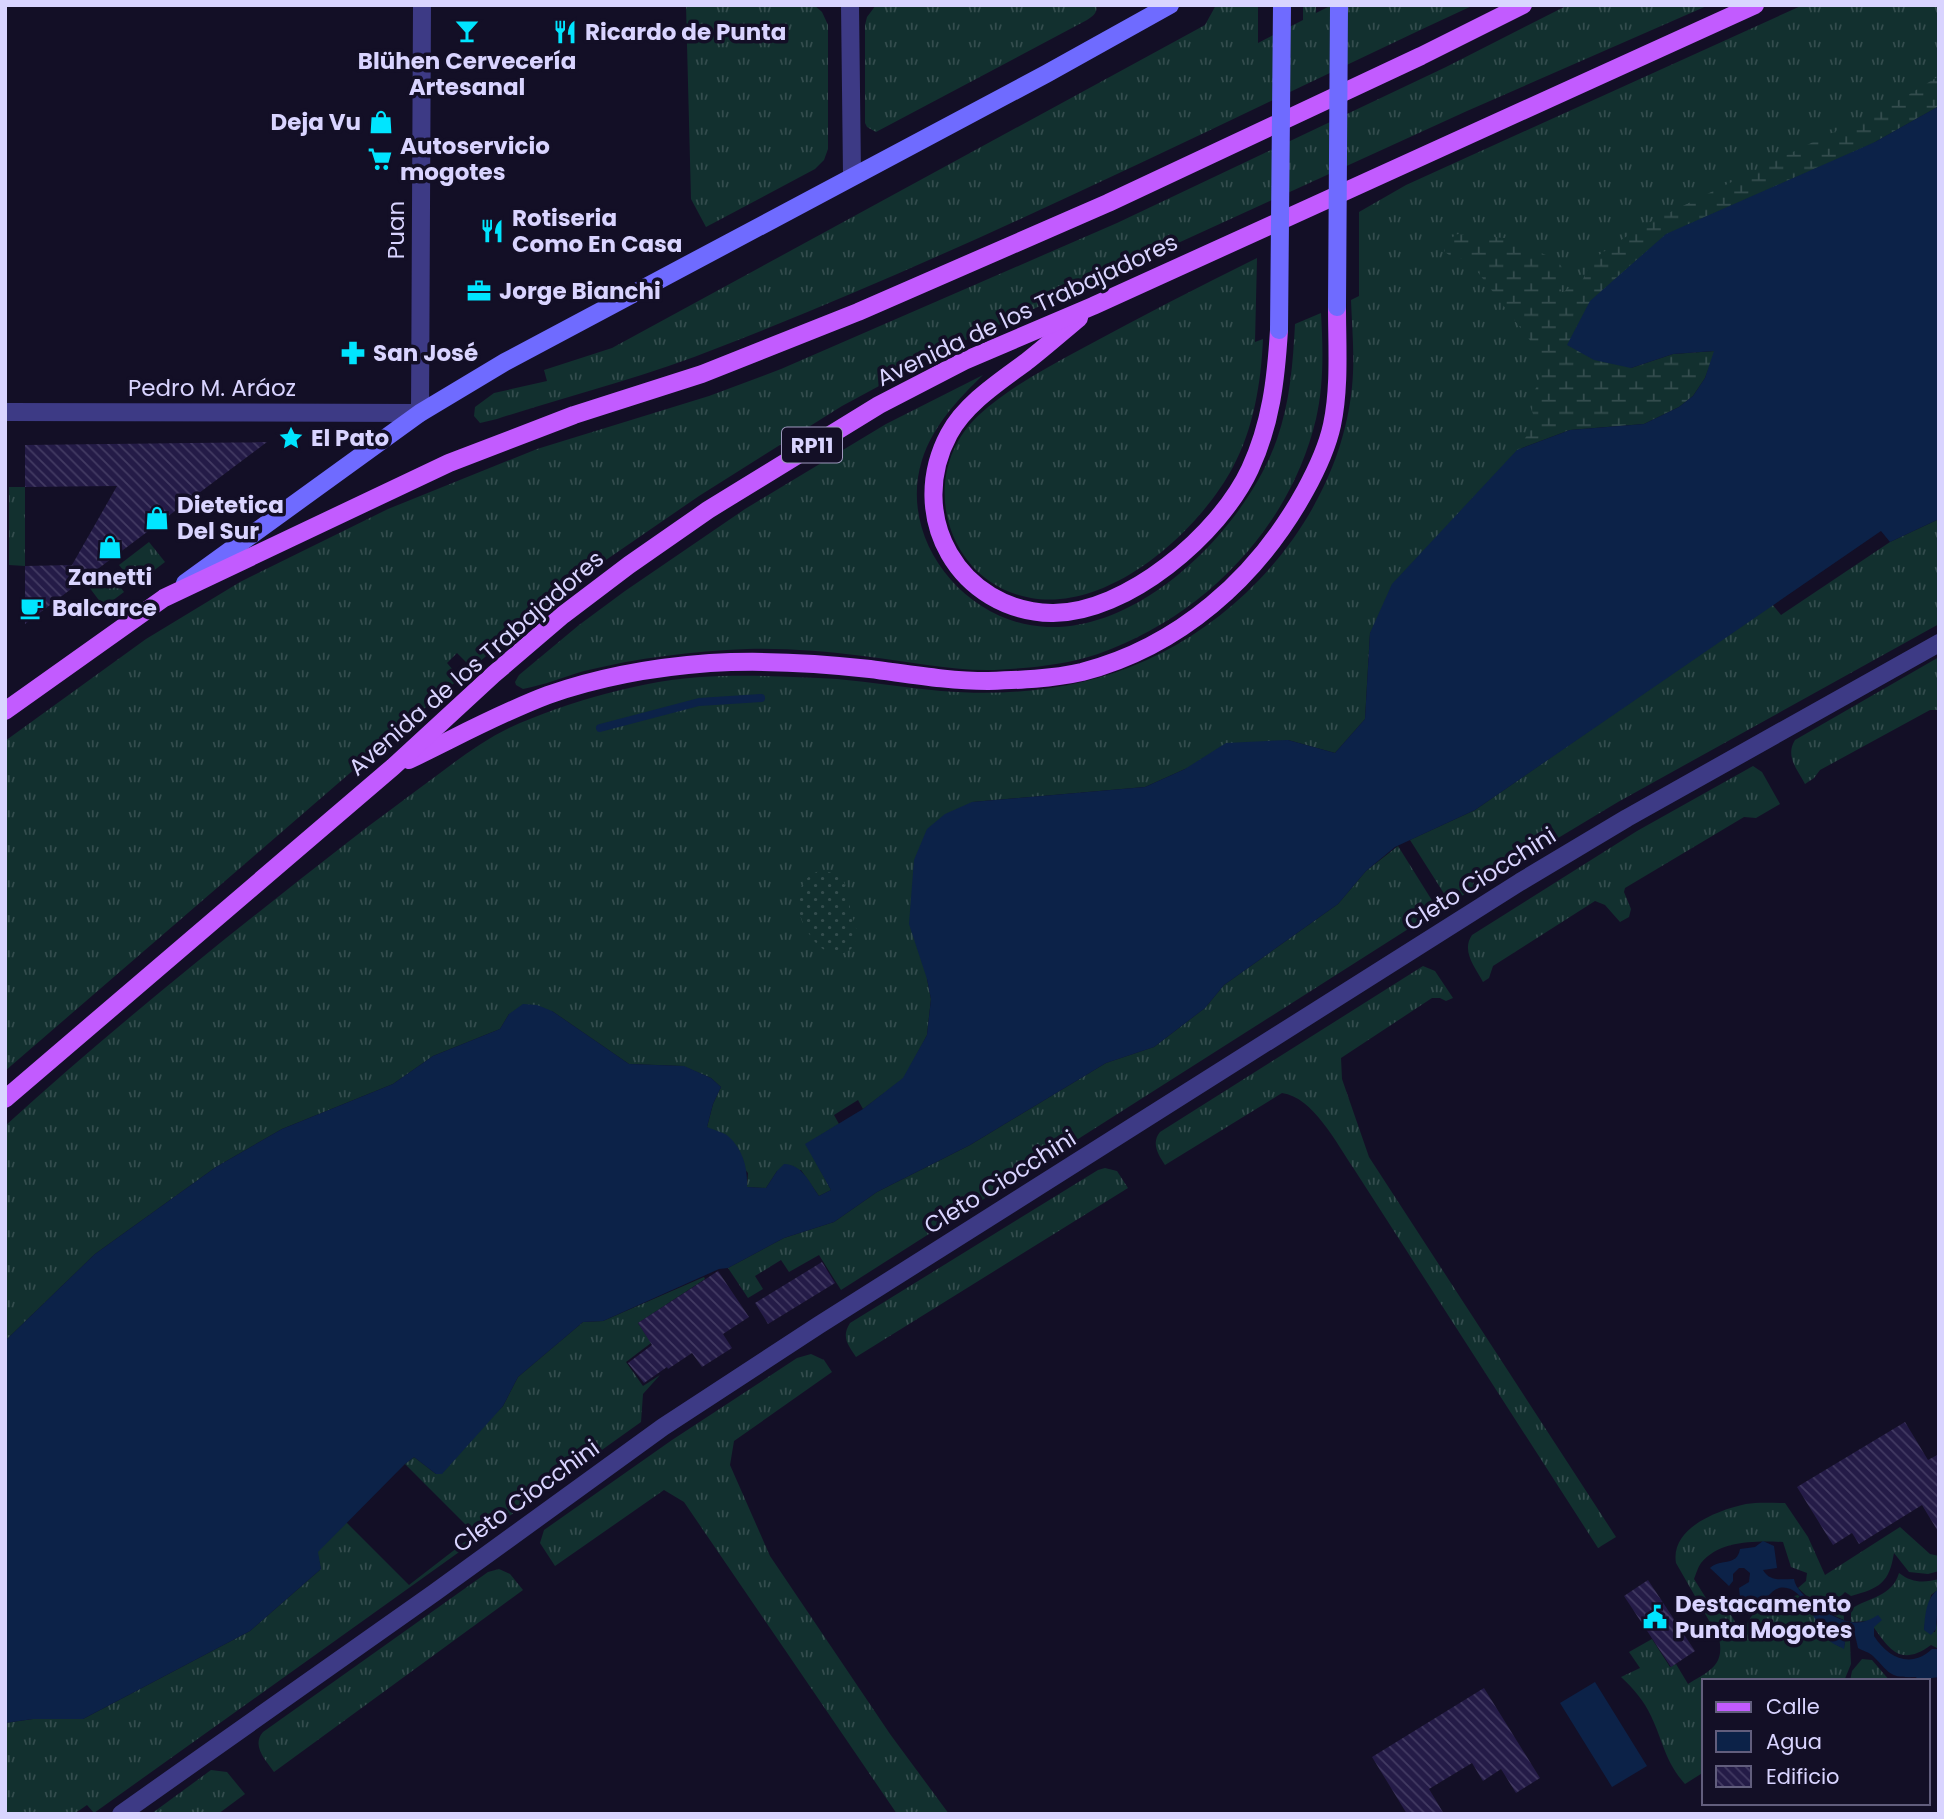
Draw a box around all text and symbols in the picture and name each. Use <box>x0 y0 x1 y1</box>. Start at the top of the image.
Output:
place label: Ricardo de Punta <box>585 16 786 48</box>
bar icon: Blühen Cervecería Artesanal <box>453 17 481 45</box>
restaurant icon: Ricardo de Punta <box>551 18 579 46</box>
place label: Blühen Cervecería Artesanal <box>358 45 576 103</box>
place label: Deja Vu <box>271 106 361 138</box>
shop icon: Deja Vu <box>367 108 395 136</box>
place label: Autoservicio mogotes <box>400 130 550 188</box>
supermarket icon: Autoservicio mogotes <box>366 145 394 173</box>
street label: Puan <box>380 201 412 259</box>
place label: Rotiseria Como En Casa <box>512 202 682 260</box>
restaurant icon: Rotiseria Como En Casa <box>478 217 506 245</box>
street label: Avenida de los Trabajadores <box>871 226 1183 394</box>
place label: Jorge Bianchi <box>499 275 661 307</box>
office icon: Jorge Bianchi <box>465 277 493 305</box>
place label: San José <box>373 337 478 369</box>
pharmacy icon: San José <box>339 339 367 367</box>
street label: Pedro M. Aráoz <box>128 372 296 404</box>
place label: El Pato <box>311 422 389 454</box>
place icon: El Pato <box>277 424 305 452</box>
road number: RP11 <box>782 428 842 462</box>
place label: Dietetica Del Sur <box>177 489 284 547</box>
shop icon: Dietetica Del Sur <box>143 504 171 532</box>
shop icon: Zanetti <box>96 533 124 561</box>
street label: Avenida de los Trabajadores <box>341 543 611 783</box>
place label: Zanetti <box>68 561 152 593</box>
place label: Balcarce <box>52 592 157 624</box>
cafe icon: Balcarce <box>18 594 46 622</box>
street label: Cleto Ciocchini <box>1398 819 1562 939</box>
street label: Cleto Ciocchini <box>918 1122 1082 1242</box>
street label: Cleto Ciocchini <box>446 1432 606 1560</box>
place label: Destacamento Punta Mogotes <box>1675 1588 1853 1646</box>
public building icon: Destacamento Punta Mogotes <box>1641 1603 1669 1631</box>
legend <box>1702 1679 1930 1805</box>
text: Calle <box>1766 1692 1820 1721</box>
text: Agua <box>1766 1727 1822 1756</box>
text: Edificio <box>1766 1762 1840 1791</box>

